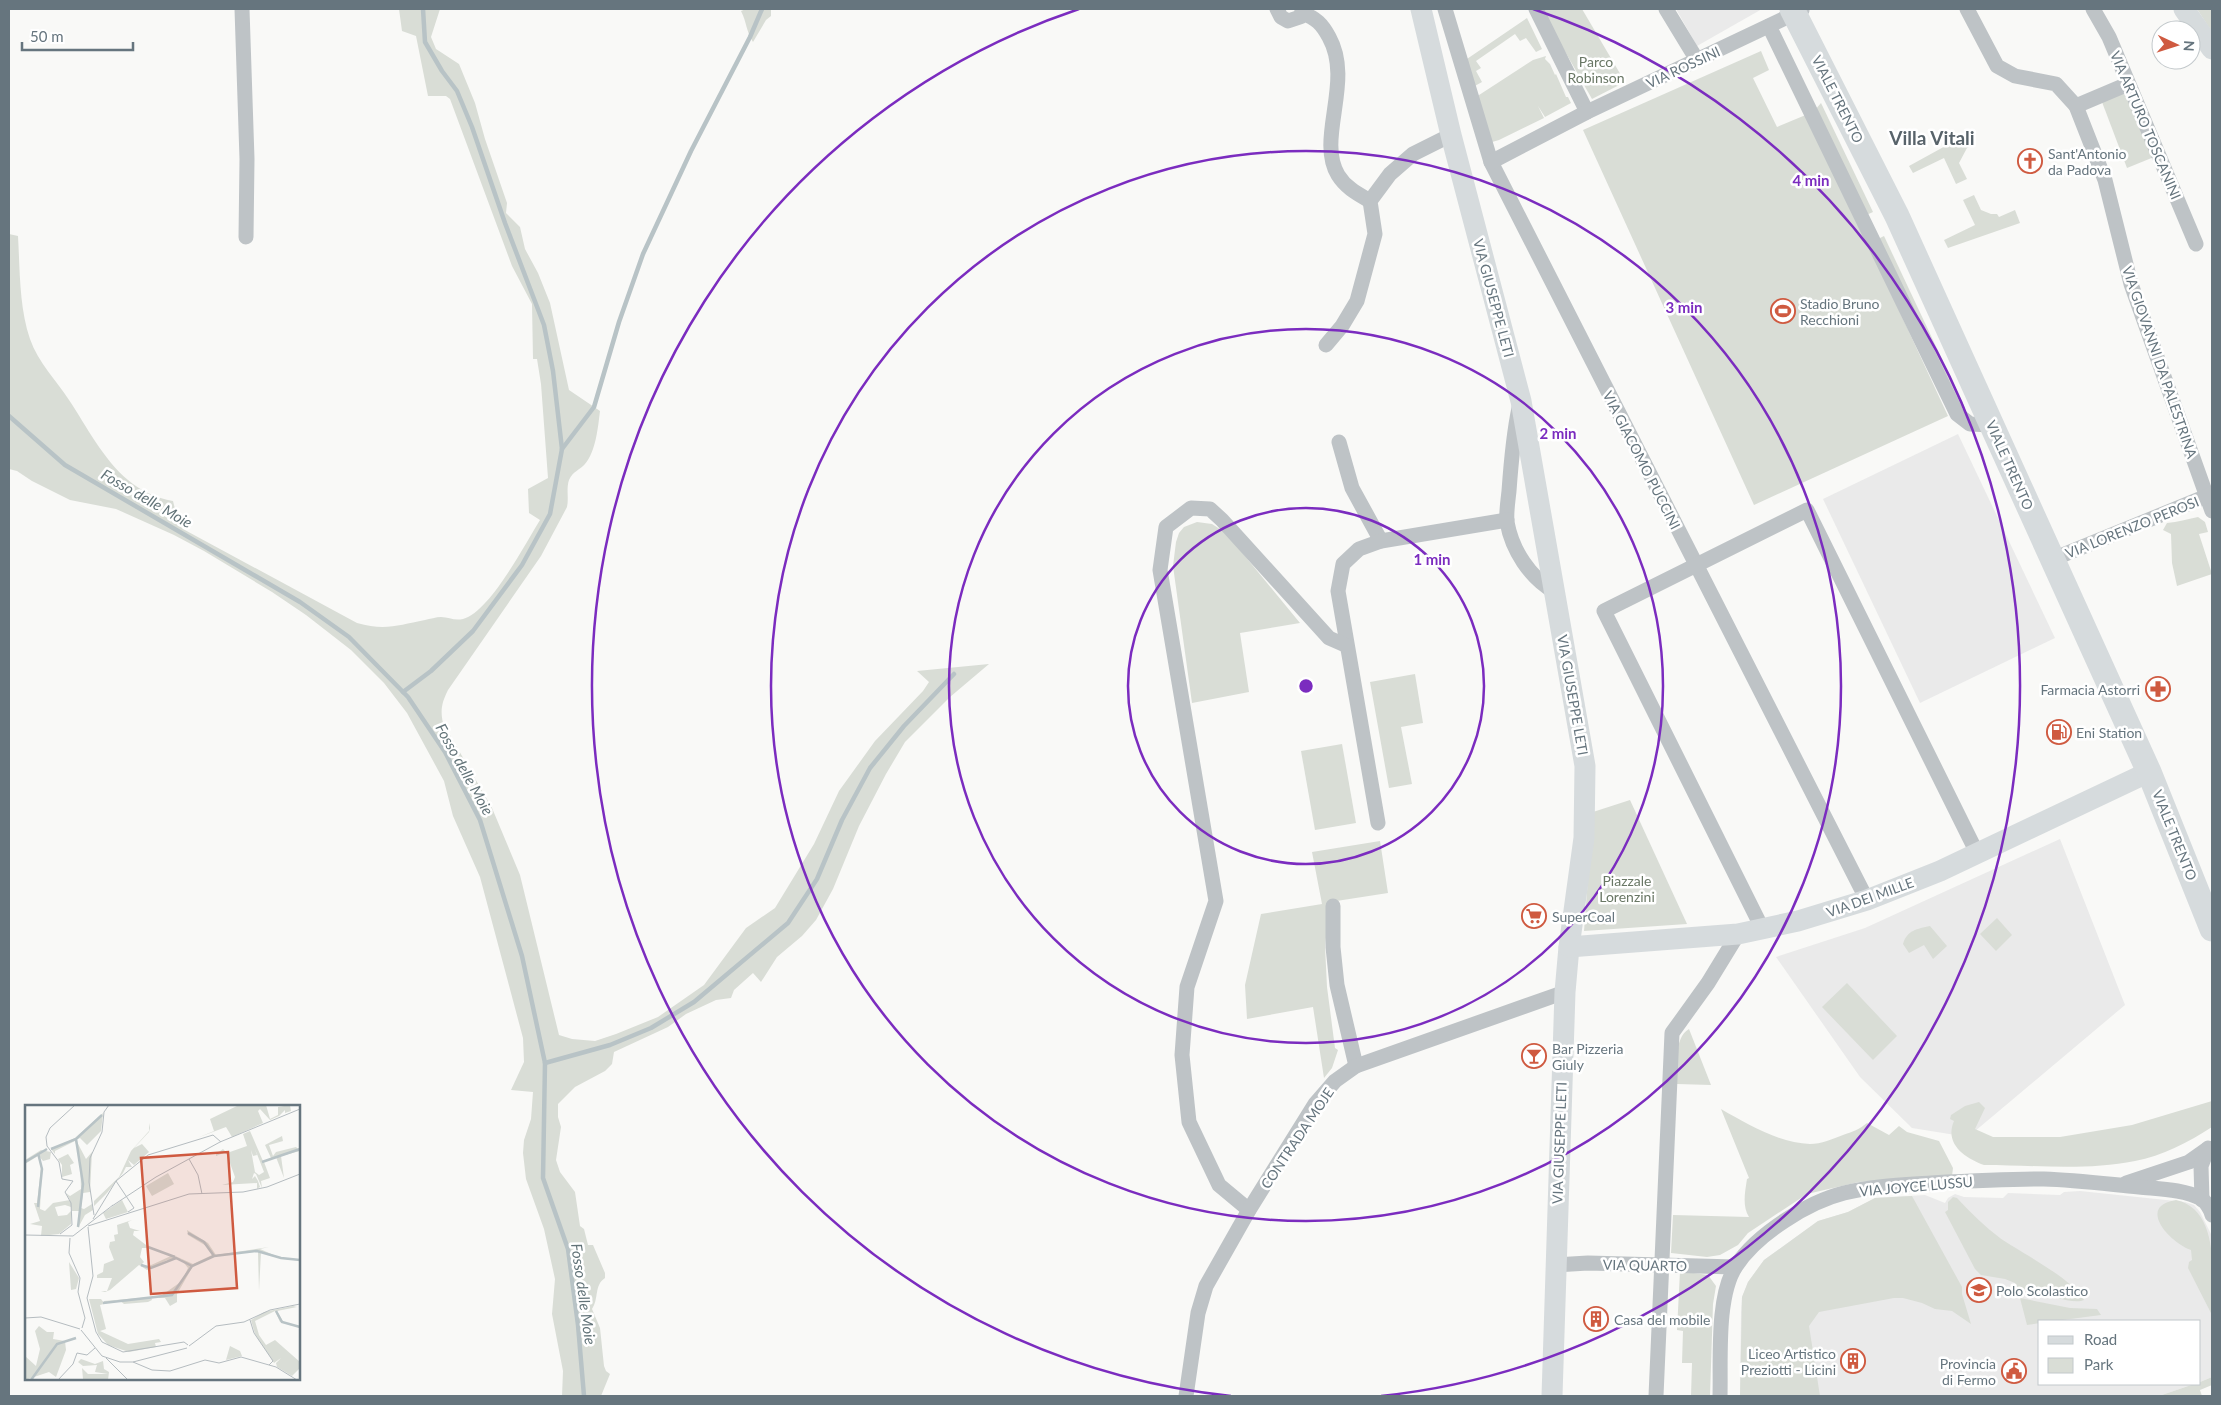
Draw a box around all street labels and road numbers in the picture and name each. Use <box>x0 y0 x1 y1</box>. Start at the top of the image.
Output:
street label: VIA ROSSINI <box>1643 42 1723 92</box>
street label: VIA ARTURO TOSCANINI <box>2107 48 2185 202</box>
street label: VIALE TRENTO <box>1809 52 1867 146</box>
street label: VIA GIUSEPPE LETI <box>1470 237 1518 359</box>
street label: VIA GIOVANNI DA PALESTRINA <box>2119 264 2201 461</box>
street label: VIA GIACOMO PUCCINI <box>1600 388 1684 532</box>
street label: VIALE TRENTO <box>1983 418 2037 512</box>
street label: VIA LORENZO PEROSI <box>2063 492 2201 562</box>
street label: VIA GIUSEPPE LETI <box>1554 633 1592 757</box>
street label: VIALE TRENTO <box>2149 787 2201 883</box>
street label: VIA DEI MILLE <box>1824 873 1916 921</box>
street label: VIA GIUSEPPE LETI <box>1548 1082 1570 1204</box>
street label: CONTRADA MOJE <box>1257 1084 1337 1192</box>
street label: VIA JOYCE LUSSU <box>1858 1173 1974 1199</box>
street label: VIA QUARTO <box>1603 1256 1687 1274</box>

